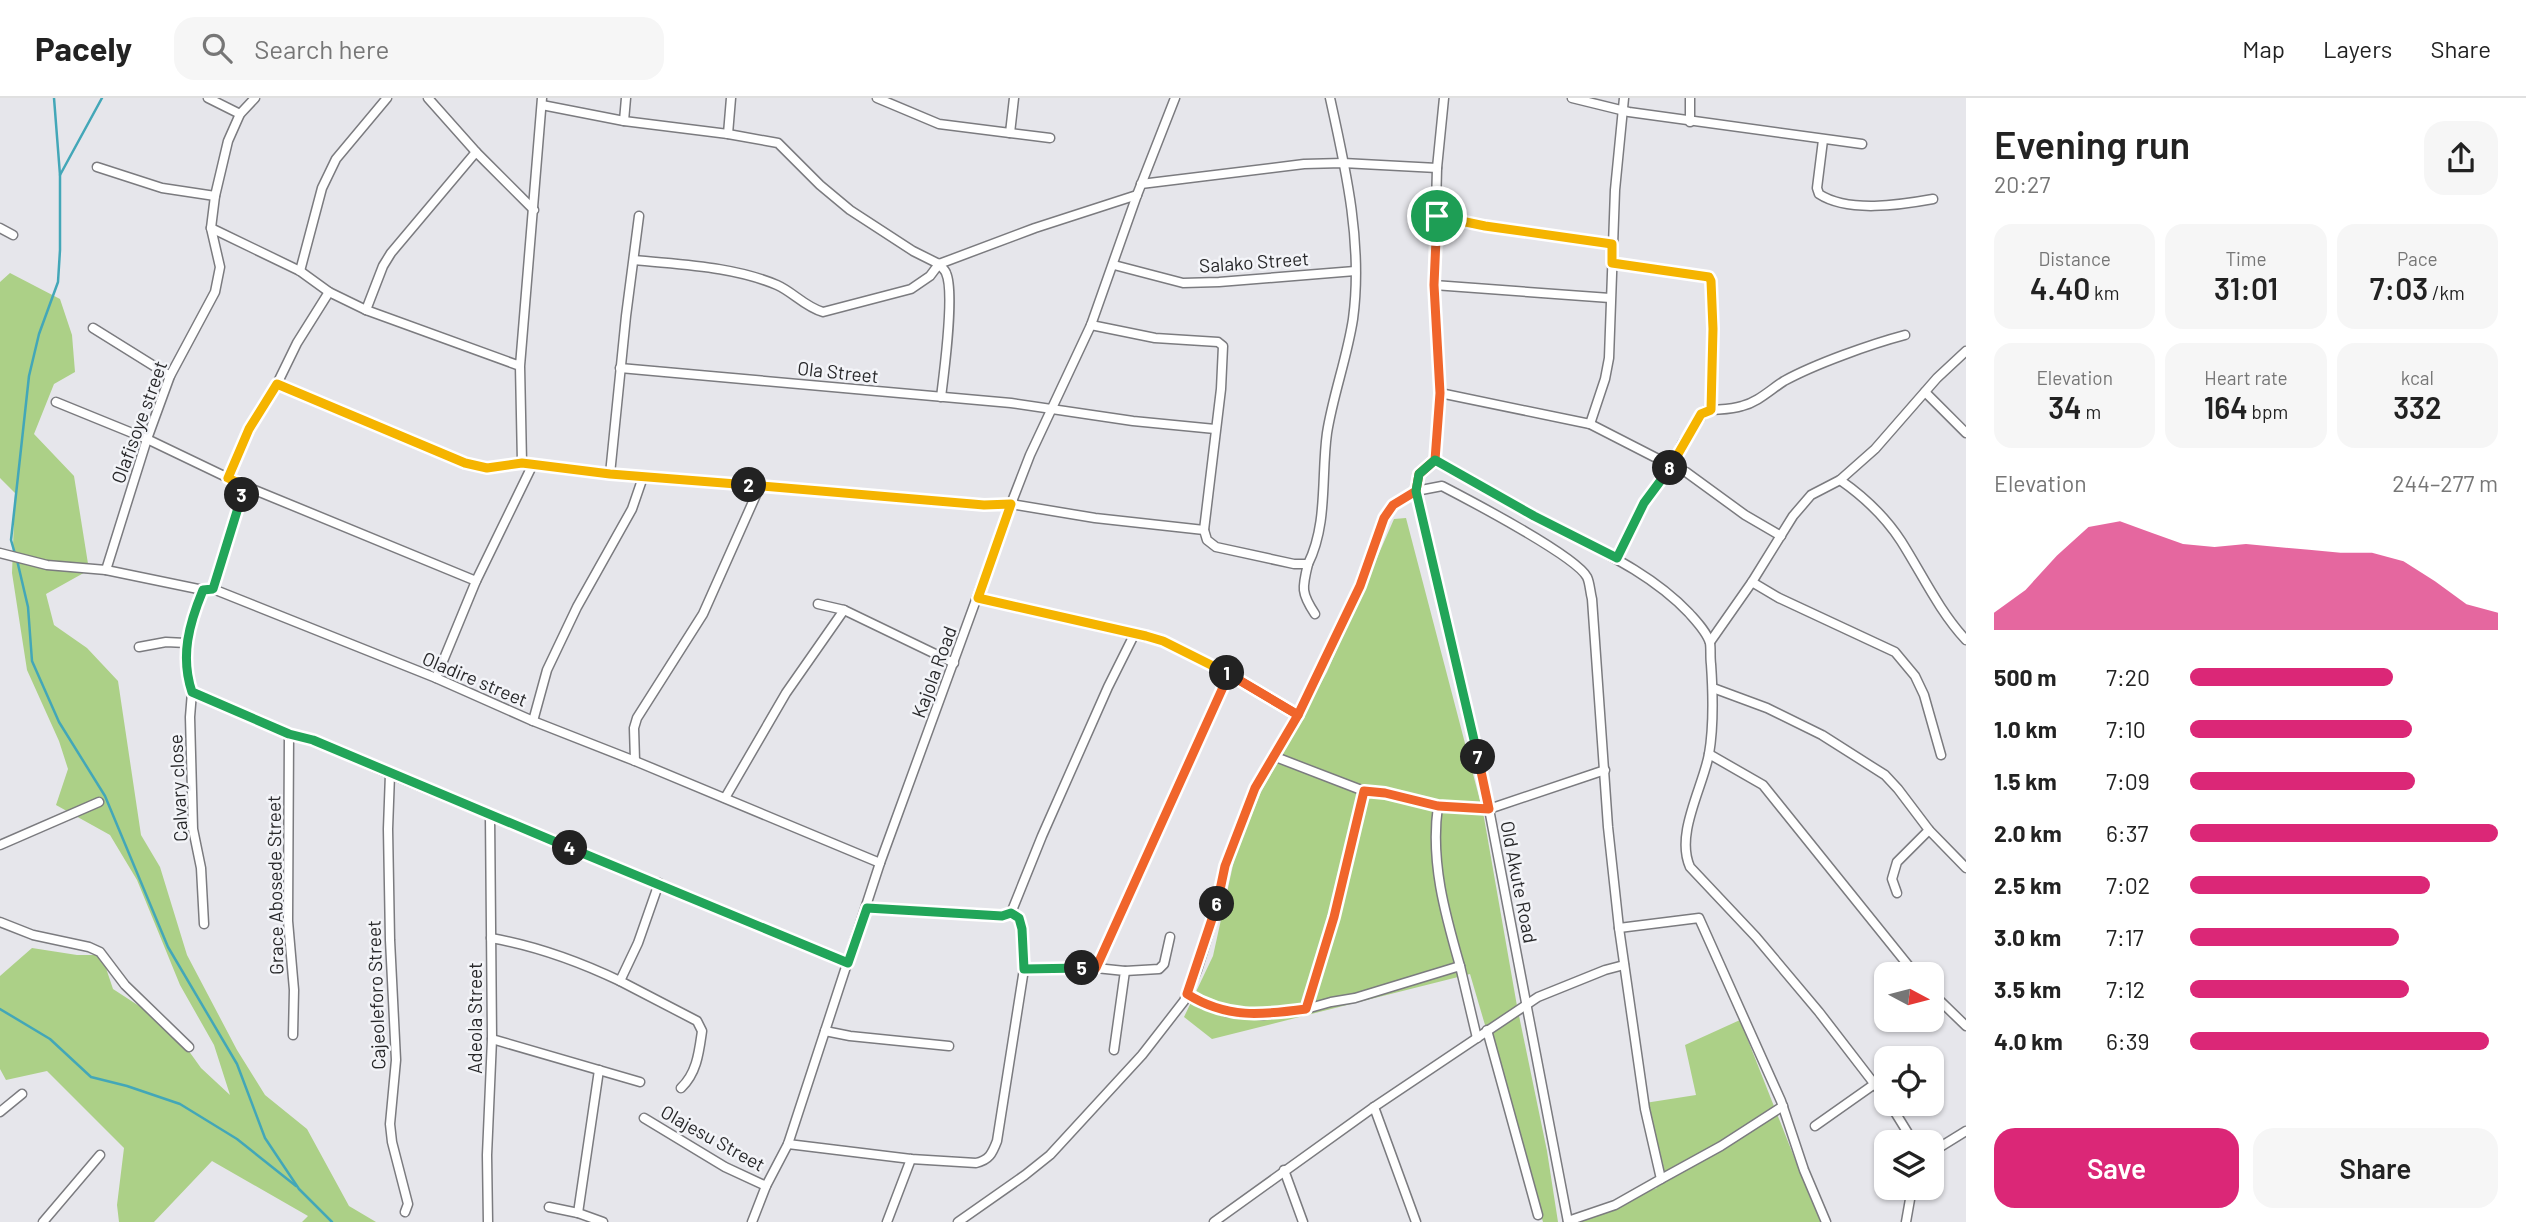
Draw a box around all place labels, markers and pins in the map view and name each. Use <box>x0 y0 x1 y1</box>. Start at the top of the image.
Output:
pin <box>1407 186 1467 246</box>
pin: 8 <box>1652 450 1688 486</box>
pin: 2 <box>732 468 766 502</box>
pin: 3 <box>224 478 260 512</box>
pin: 1 <box>1210 656 1244 690</box>
pin: 7 <box>1460 740 1496 774</box>
pin: 4 <box>552 830 588 866</box>
pin: 6 <box>1200 886 1234 922</box>
pin: 5 <box>1064 950 1100 986</box>

